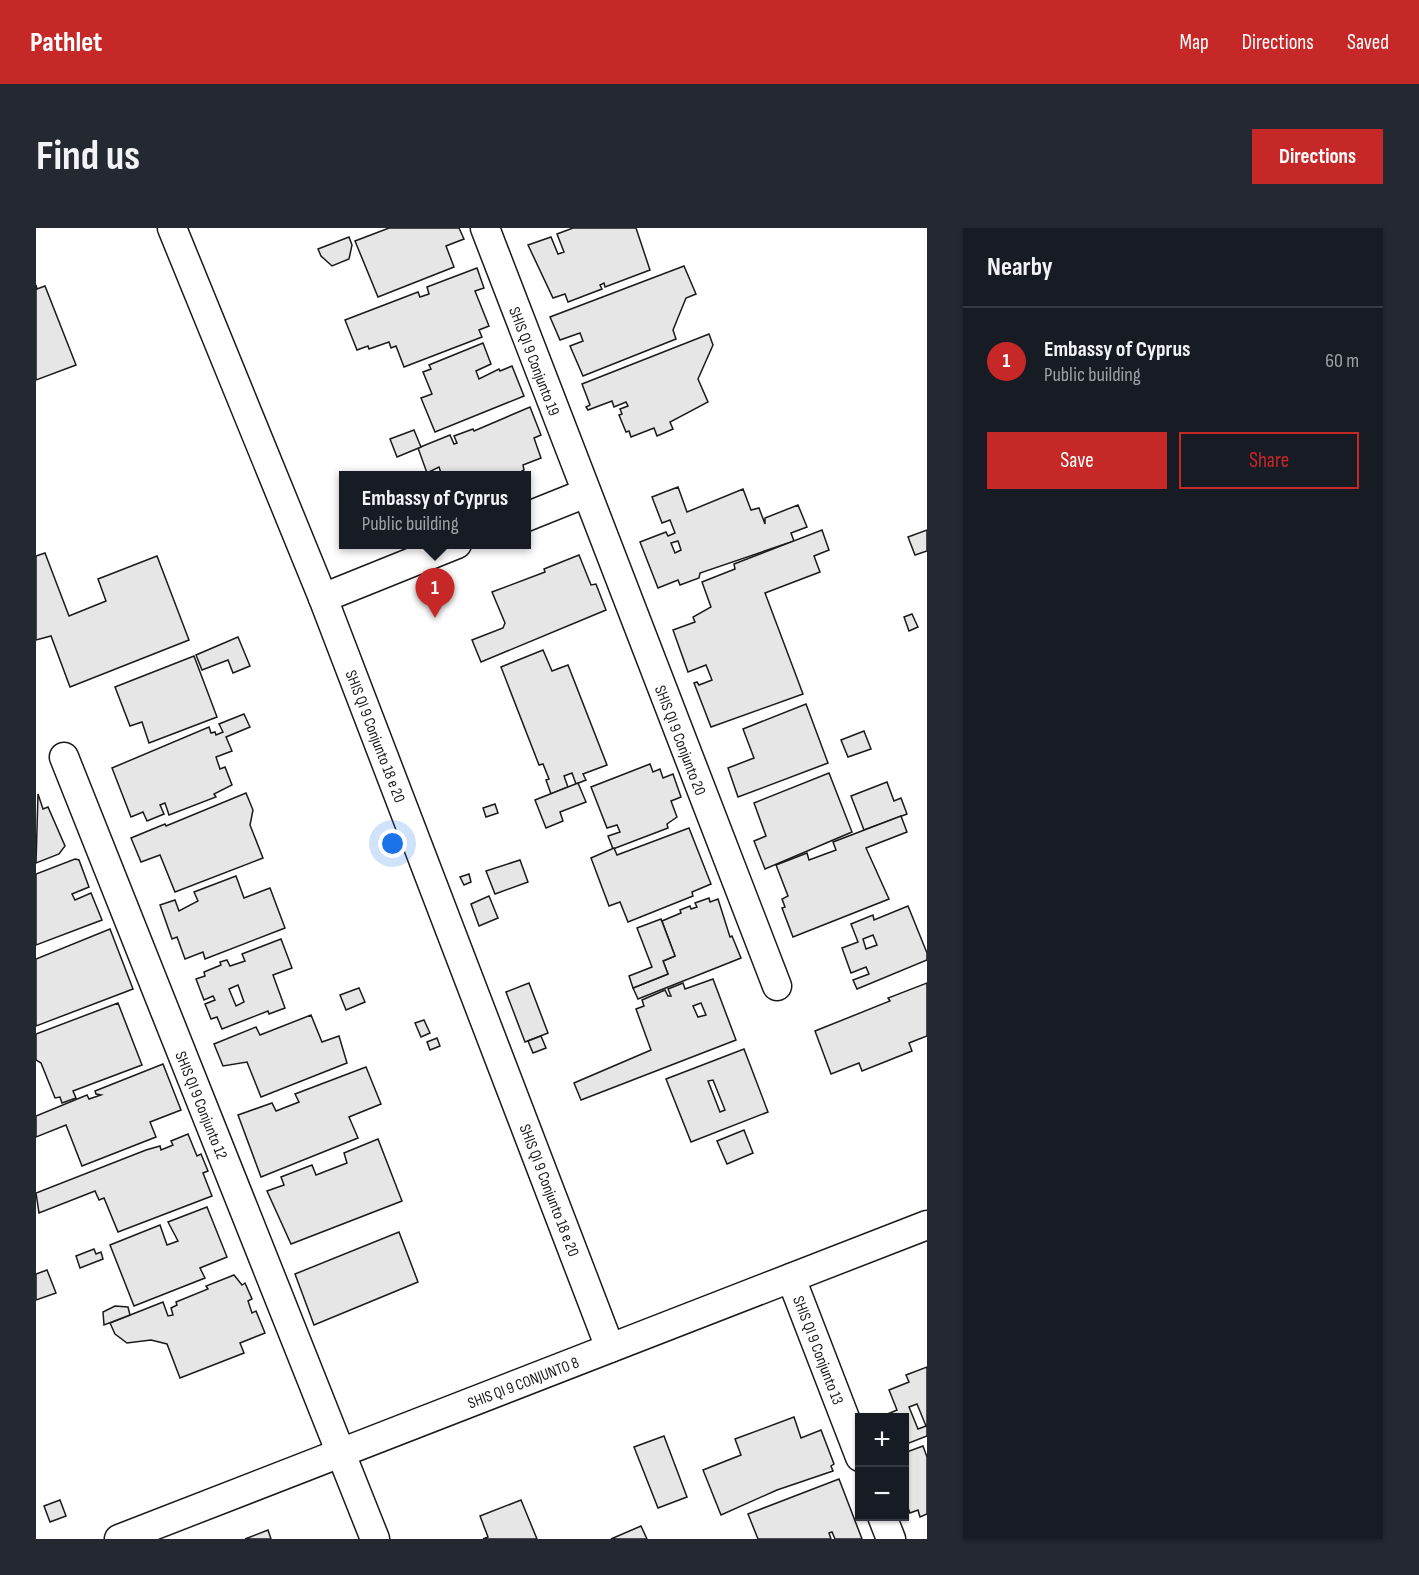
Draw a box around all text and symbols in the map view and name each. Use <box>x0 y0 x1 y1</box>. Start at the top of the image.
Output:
text: Pathlet <box>30 26 102 59</box>
text: Map <box>1179 30 1209 55</box>
text: Directions <box>1242 30 1314 55</box>
text: Saved <box>1347 30 1389 55</box>
button: Directions <box>1252 129 1383 184</box>
text: Find us <box>36 131 140 182</box>
text: Nearby <box>987 252 1053 283</box>
street label: SHIS QI 9 Conjunto 19 <box>504 304 563 419</box>
text: Embassy of Cyprus <box>1044 336 1190 363</box>
text: 1 <box>1003 349 1010 373</box>
text: 60 m <box>1325 349 1359 373</box>
text: Public building <box>1044 363 1141 387</box>
button: Save <box>987 432 1167 489</box>
button: Share <box>1179 432 1359 489</box>
popup <box>339 471 531 549</box>
text: Embassy of Cyprus <box>362 485 508 512</box>
text: Public building <box>362 512 459 536</box>
pin: 1 <box>416 568 454 618</box>
street label: SHIS QI 9 Conjunto 18 e 20 <box>341 668 409 805</box>
street label: SHIS QI 9 Conjunto 20 <box>650 683 709 798</box>
your location <box>378 829 407 858</box>
street label: SHIS QI 9 Conjunto 12 <box>170 1049 231 1162</box>
street label: SHIS QI 9 Conjunto 18 e 20 <box>515 1122 583 1259</box>
street label: SHIS QI 9 Conjunto 13 <box>788 1294 847 1408</box>
street label: SHIS QI 9 CONJUNTO 8 <box>465 1353 582 1413</box>
map controls <box>855 1413 909 1521</box>
button: + <box>855 1413 909 1467</box>
button: − <box>855 1467 909 1521</box>

